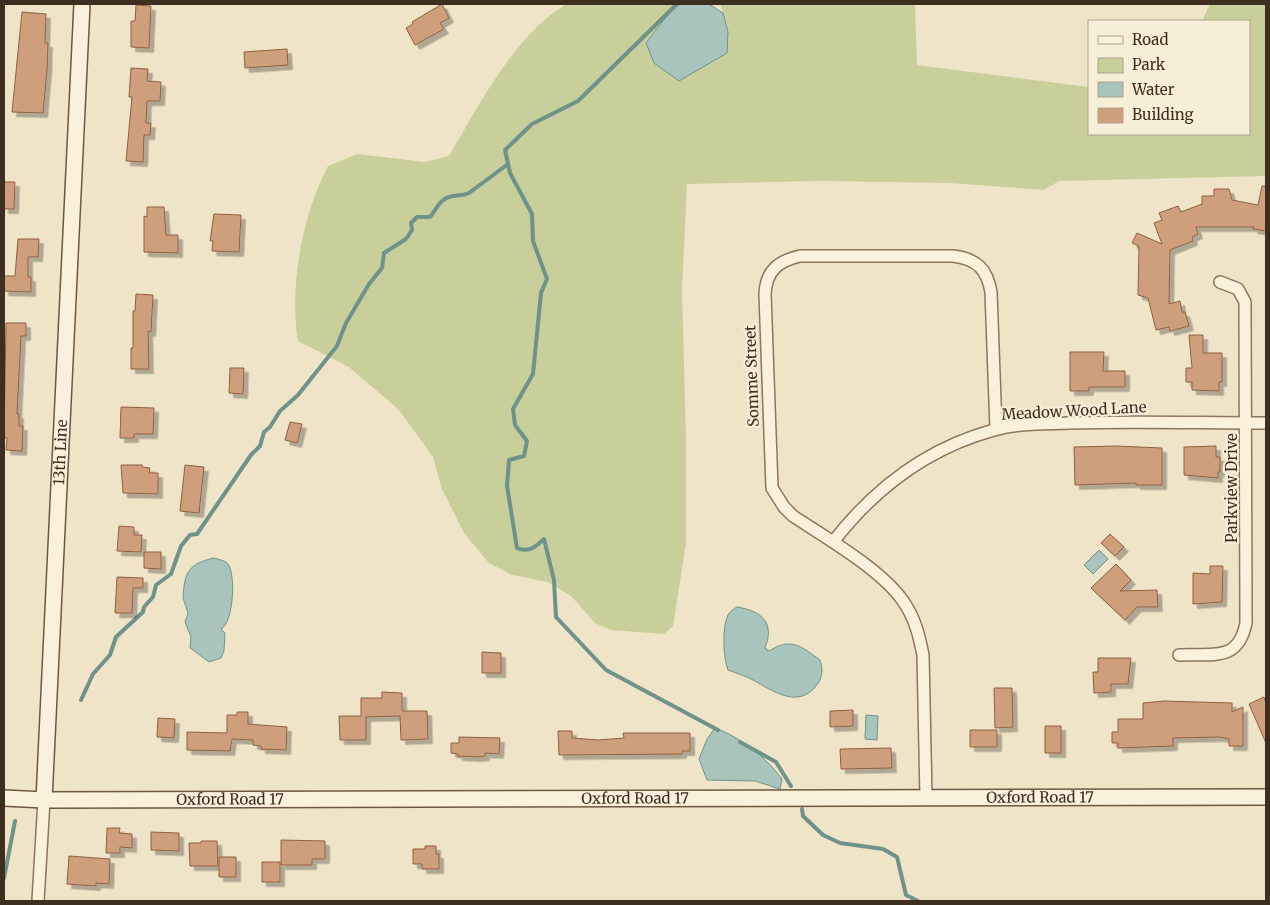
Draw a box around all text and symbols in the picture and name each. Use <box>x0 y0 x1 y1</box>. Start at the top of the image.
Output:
legend <box>1088 20 1250 135</box>
text: Road <box>1132 30 1168 49</box>
text: Park <box>1132 55 1166 74</box>
text: Water <box>1131 80 1175 99</box>
text: Building <box>1132 105 1194 124</box>
street label: Somme Street <box>740 325 763 427</box>
street label: Meadow Wood Lane <box>1001 397 1147 424</box>
street label: 13th Line <box>49 419 71 486</box>
street label: Parkview Drive <box>1222 433 1241 543</box>
street label: Oxford Road 17 <box>986 787 1094 807</box>
street label: Oxford Road 17 <box>581 788 689 808</box>
street label: Oxford Road 17 <box>176 789 284 809</box>

